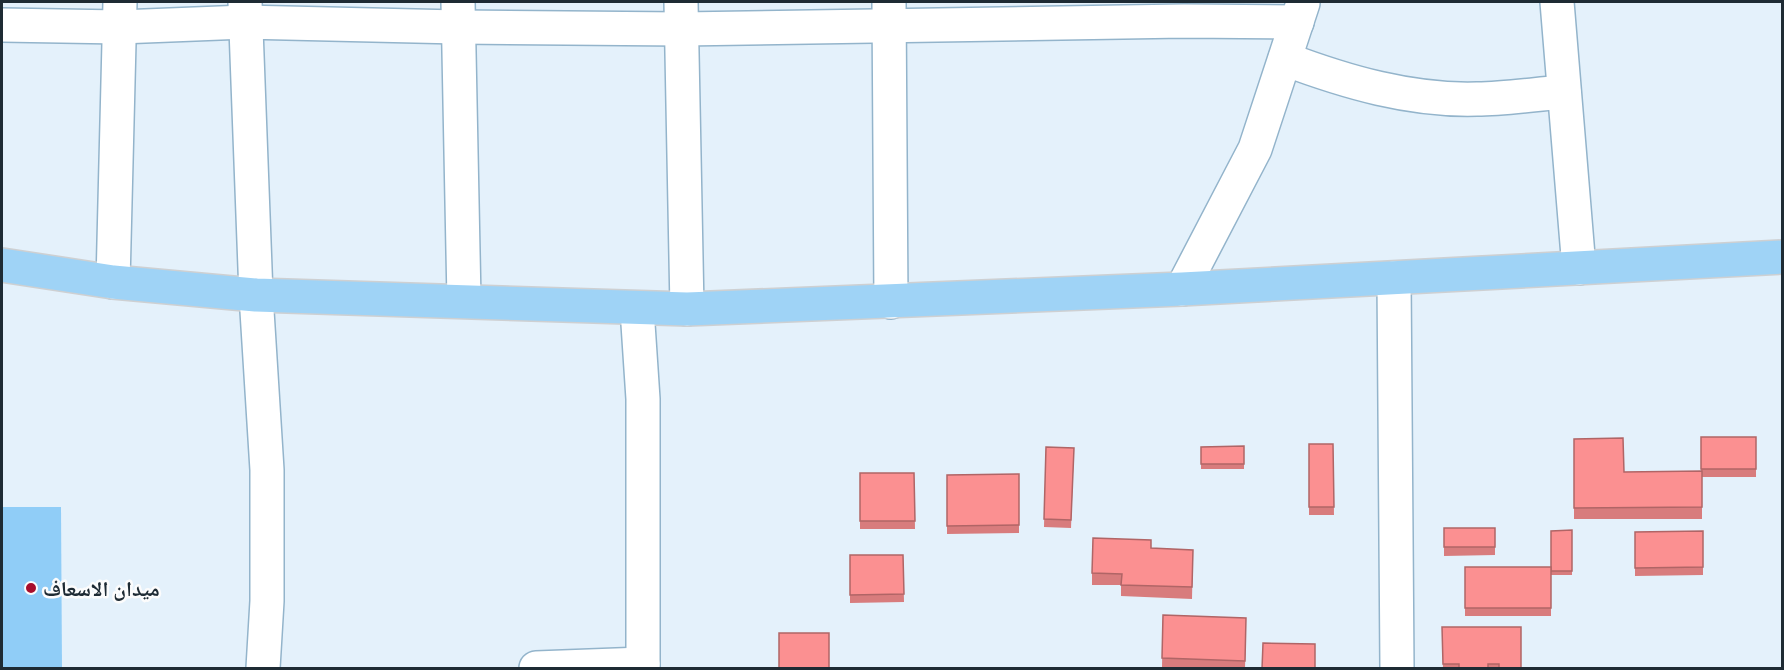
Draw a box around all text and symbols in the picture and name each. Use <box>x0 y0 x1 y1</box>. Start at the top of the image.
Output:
place label: ميدان الاسعاف <box>43 576 160 601</box>
marker: ميدان الاسعاف <box>24 581 38 595</box>

